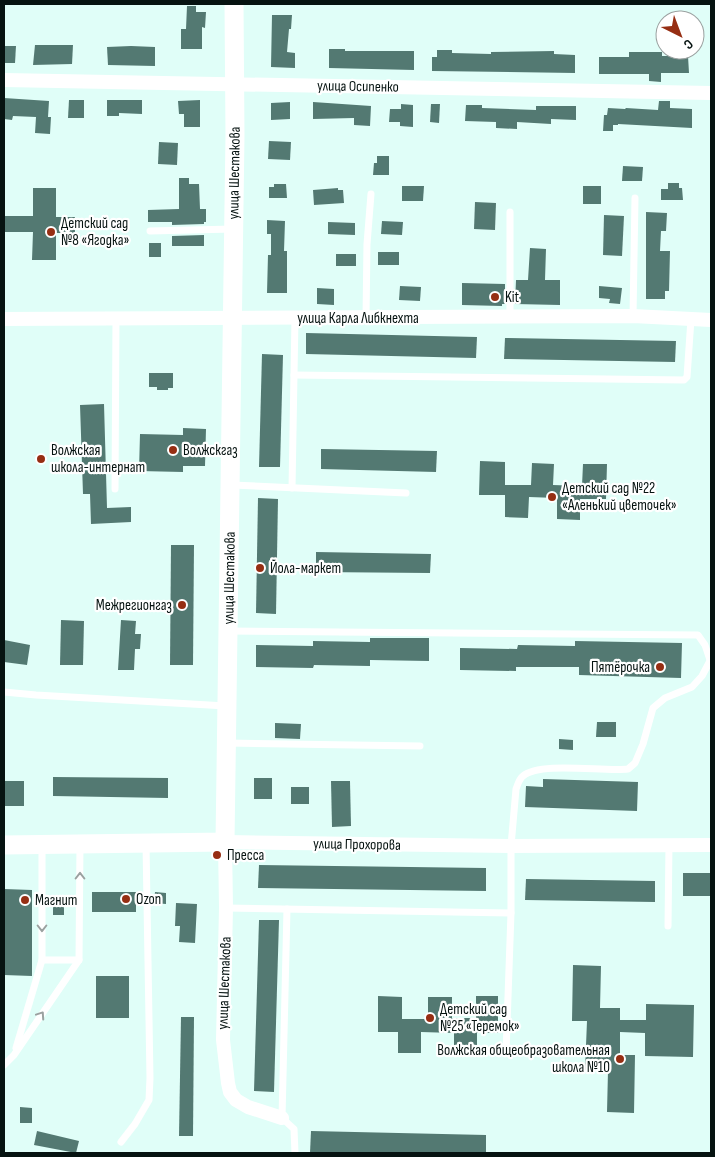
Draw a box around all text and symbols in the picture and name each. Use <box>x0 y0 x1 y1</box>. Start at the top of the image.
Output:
north arrow <box>655 10 705 60</box>
text: С <box>680 36 697 53</box>
street label: улица Осипенко <box>317 76 399 97</box>
street label: улица Шестакова <box>224 126 245 220</box>
place label: Детский сад №8 «Ягодка» <box>61 214 129 250</box>
marker: Детский сад №8 «Ягодка» <box>45 226 57 238</box>
place label: Kit <box>505 288 520 307</box>
marker: Kit <box>489 291 501 303</box>
street label: улица Карла Либкнехта <box>297 309 419 328</box>
place label: Волжская школа-интернат <box>51 441 145 477</box>
place label: Волжскгаз <box>183 441 238 460</box>
marker: Волжскгаз <box>167 444 179 456</box>
marker: Волжская школа-интернат <box>35 453 47 465</box>
place label: Детский сад №22 «Аленький цветочек» <box>562 479 677 515</box>
marker: Детский сад №22 «Аленький цветочек» <box>546 491 558 503</box>
street label: улица Шестакова <box>219 531 240 625</box>
place label: Йола-маркет <box>270 559 341 578</box>
marker: Йола-маркет <box>254 562 266 574</box>
place label: Межрегионгаз <box>96 596 172 615</box>
marker: Межрегионгаз <box>176 599 188 611</box>
place label: Пятёрочка <box>591 658 650 677</box>
marker: Пятёрочка <box>654 661 666 673</box>
street label: улица Прохорова <box>313 834 401 855</box>
place label: Пресса <box>227 846 265 865</box>
marker: Пресса <box>211 849 223 861</box>
one-way arrow <box>75 872 85 880</box>
place label: Ozon <box>136 890 161 909</box>
place label: Магнит <box>35 891 77 910</box>
marker: Ozon <box>120 893 132 905</box>
marker: Магнит <box>19 894 31 906</box>
one-way arrow <box>37 924 47 932</box>
street label: улица Шестакова <box>213 936 236 1030</box>
place label: Детский сад №25 «Теремок» <box>440 1000 520 1036</box>
one-way arrow <box>35 1011 44 1021</box>
marker: Детский сад №25 «Теремок» <box>424 1012 436 1024</box>
place label: Волжская общеобразовательная школа №10 <box>437 1041 610 1077</box>
marker: Волжская общеобразовательная школа №10 <box>614 1053 626 1065</box>

